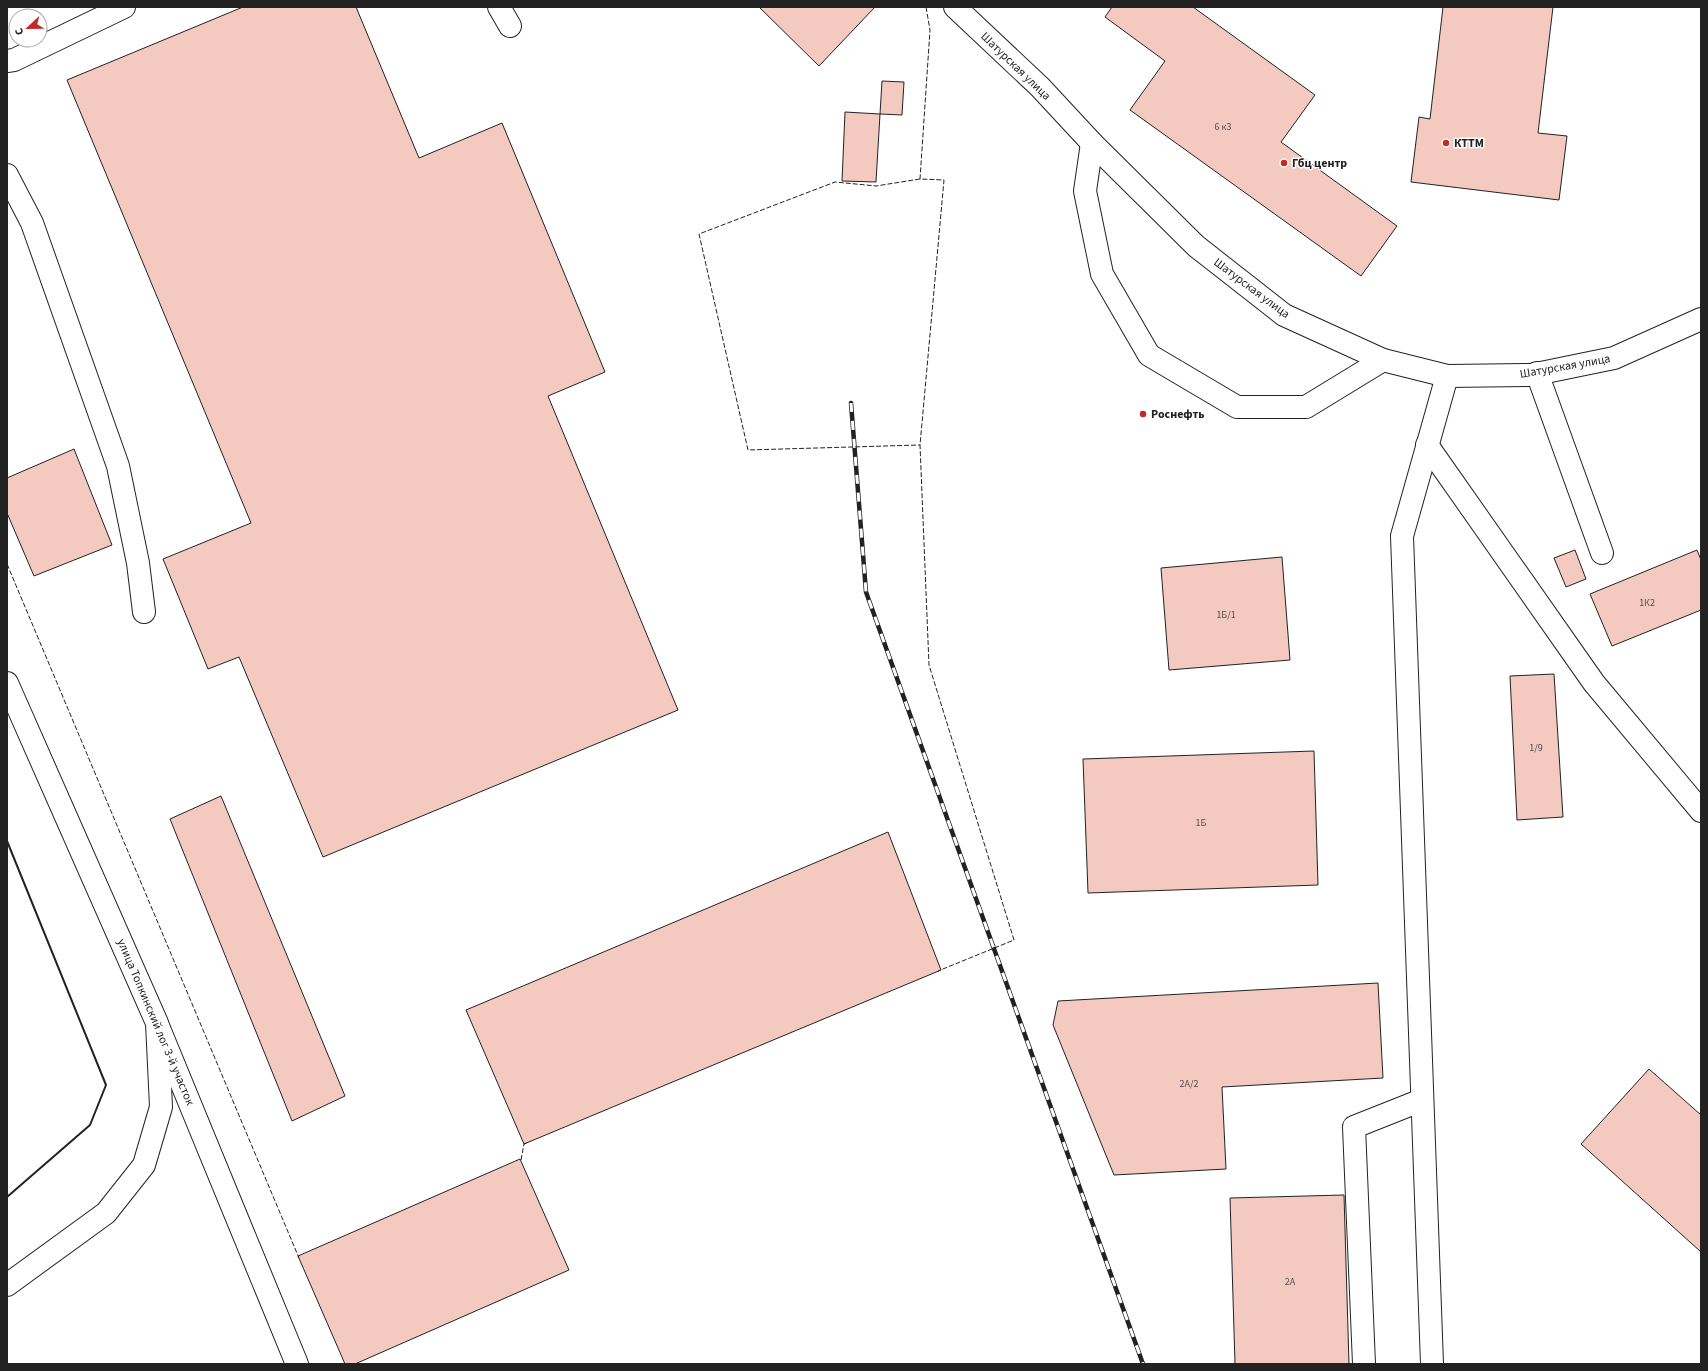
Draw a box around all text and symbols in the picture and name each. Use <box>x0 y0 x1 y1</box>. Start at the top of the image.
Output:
north arrow <box>8 8 48 48</box>
text: С <box>11 25 27 37</box>
street label: Шатурская улица <box>977 28 1054 104</box>
house number: 6 к3 <box>1215 120 1231 134</box>
place label: КТТМ <box>1454 135 1484 152</box>
marker: КТТМ <box>1441 138 1451 148</box>
place label: Гбц центр <box>1292 155 1347 172</box>
marker: Гбц центр <box>1279 158 1289 168</box>
street label: Шатурская улица <box>1210 254 1293 323</box>
street label: Шатурская улица <box>1519 350 1612 383</box>
place label: Роснефть <box>1151 406 1205 423</box>
marker: Роснефть <box>1138 409 1148 419</box>
house number: 1К2 <box>1639 596 1655 610</box>
house number: 1Б/1 <box>1216 608 1236 622</box>
house number: 1/9 <box>1529 741 1543 755</box>
house number: 1Б <box>1196 816 1207 830</box>
street label: улица Топкинский лог 3-й участок <box>113 936 198 1108</box>
house number: 2А/2 <box>1180 1077 1198 1091</box>
house number: 2А <box>1285 1275 1296 1289</box>

